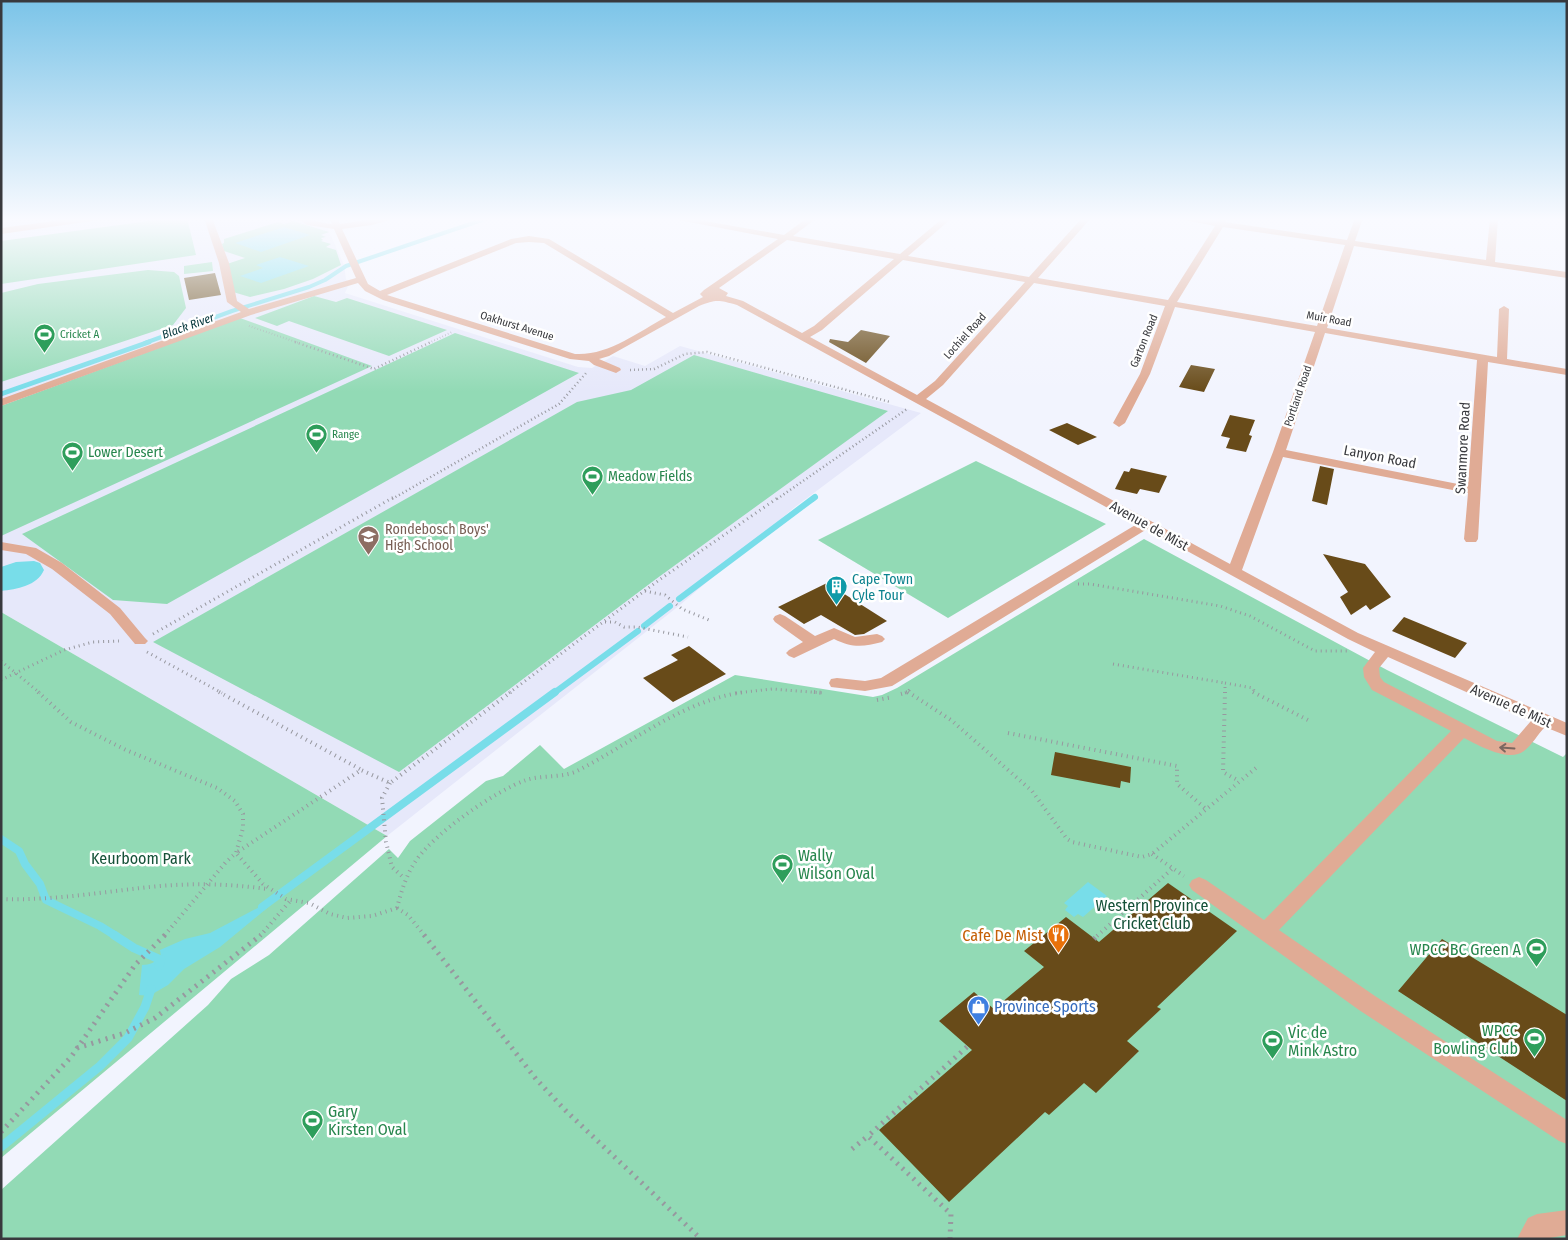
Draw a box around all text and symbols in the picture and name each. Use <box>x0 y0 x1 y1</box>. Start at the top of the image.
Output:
street label: Oakhurst Avenue <box>479 309 555 343</box>
street label: Muir Road <box>1305 309 1353 329</box>
water label: Black River <box>160 310 217 342</box>
street label: Lochiel Road <box>941 310 989 362</box>
street label: Garton Road <box>1127 313 1161 369</box>
sports icon: Cricket A <box>32 322 56 353</box>
place label: Cricket A <box>60 328 99 341</box>
street label: Portland Road <box>1281 364 1315 428</box>
street label: Swanmore Road <box>1452 402 1474 494</box>
sports icon: Range <box>304 422 328 453</box>
place label: Range <box>332 428 360 441</box>
sports icon: Lower Desert <box>60 440 84 471</box>
street label: Lanyon Road <box>1342 442 1418 472</box>
place label: Lower Desert <box>88 444 163 461</box>
sports icon: Meadow Fields <box>580 464 604 495</box>
place label: Meadow Fields <box>608 468 692 485</box>
street label: Avenue de Mist <box>1107 497 1192 555</box>
place label: Rondebosch Boys' High School <box>385 521 489 554</box>
school or university icon: Rondebosch Boys' High School <box>357 525 381 556</box>
place label: Cape Town Cyle Tour <box>852 571 913 604</box>
building icon: Cape Town Cyle Tour <box>824 575 848 606</box>
street label: Avenue de Mist <box>1468 681 1555 732</box>
one-way arrow <box>1499 744 1515 753</box>
place label: Wally Wilson Oval <box>798 846 875 883</box>
park label: Keurboom Park <box>91 849 192 868</box>
sports icon: Wally Wilson Oval <box>770 852 794 883</box>
park label: Western Province Cricket Club <box>1096 896 1208 933</box>
restaurant icon: Cafe De Mist <box>1047 923 1071 954</box>
place label: Cafe De Mist <box>962 926 1044 945</box>
sports icon: WPCC BC Green A <box>1525 937 1549 968</box>
place label: WPCC BC Green A <box>1410 940 1522 959</box>
shop icon: Province Sports <box>966 994 990 1025</box>
place label: Province Sports <box>994 997 1096 1016</box>
place label: WPCC Bowling Club <box>1433 1021 1518 1058</box>
place label: Vic de Mink Astro <box>1288 1023 1357 1060</box>
sports icon: WPCC Bowling Club <box>1522 1027 1546 1058</box>
sports icon: Vic de Mink Astro <box>1260 1029 1284 1060</box>
place label: Gary Kirsten Oval <box>328 1102 407 1139</box>
sports icon: Gary Kirsten Oval <box>300 1108 324 1139</box>

